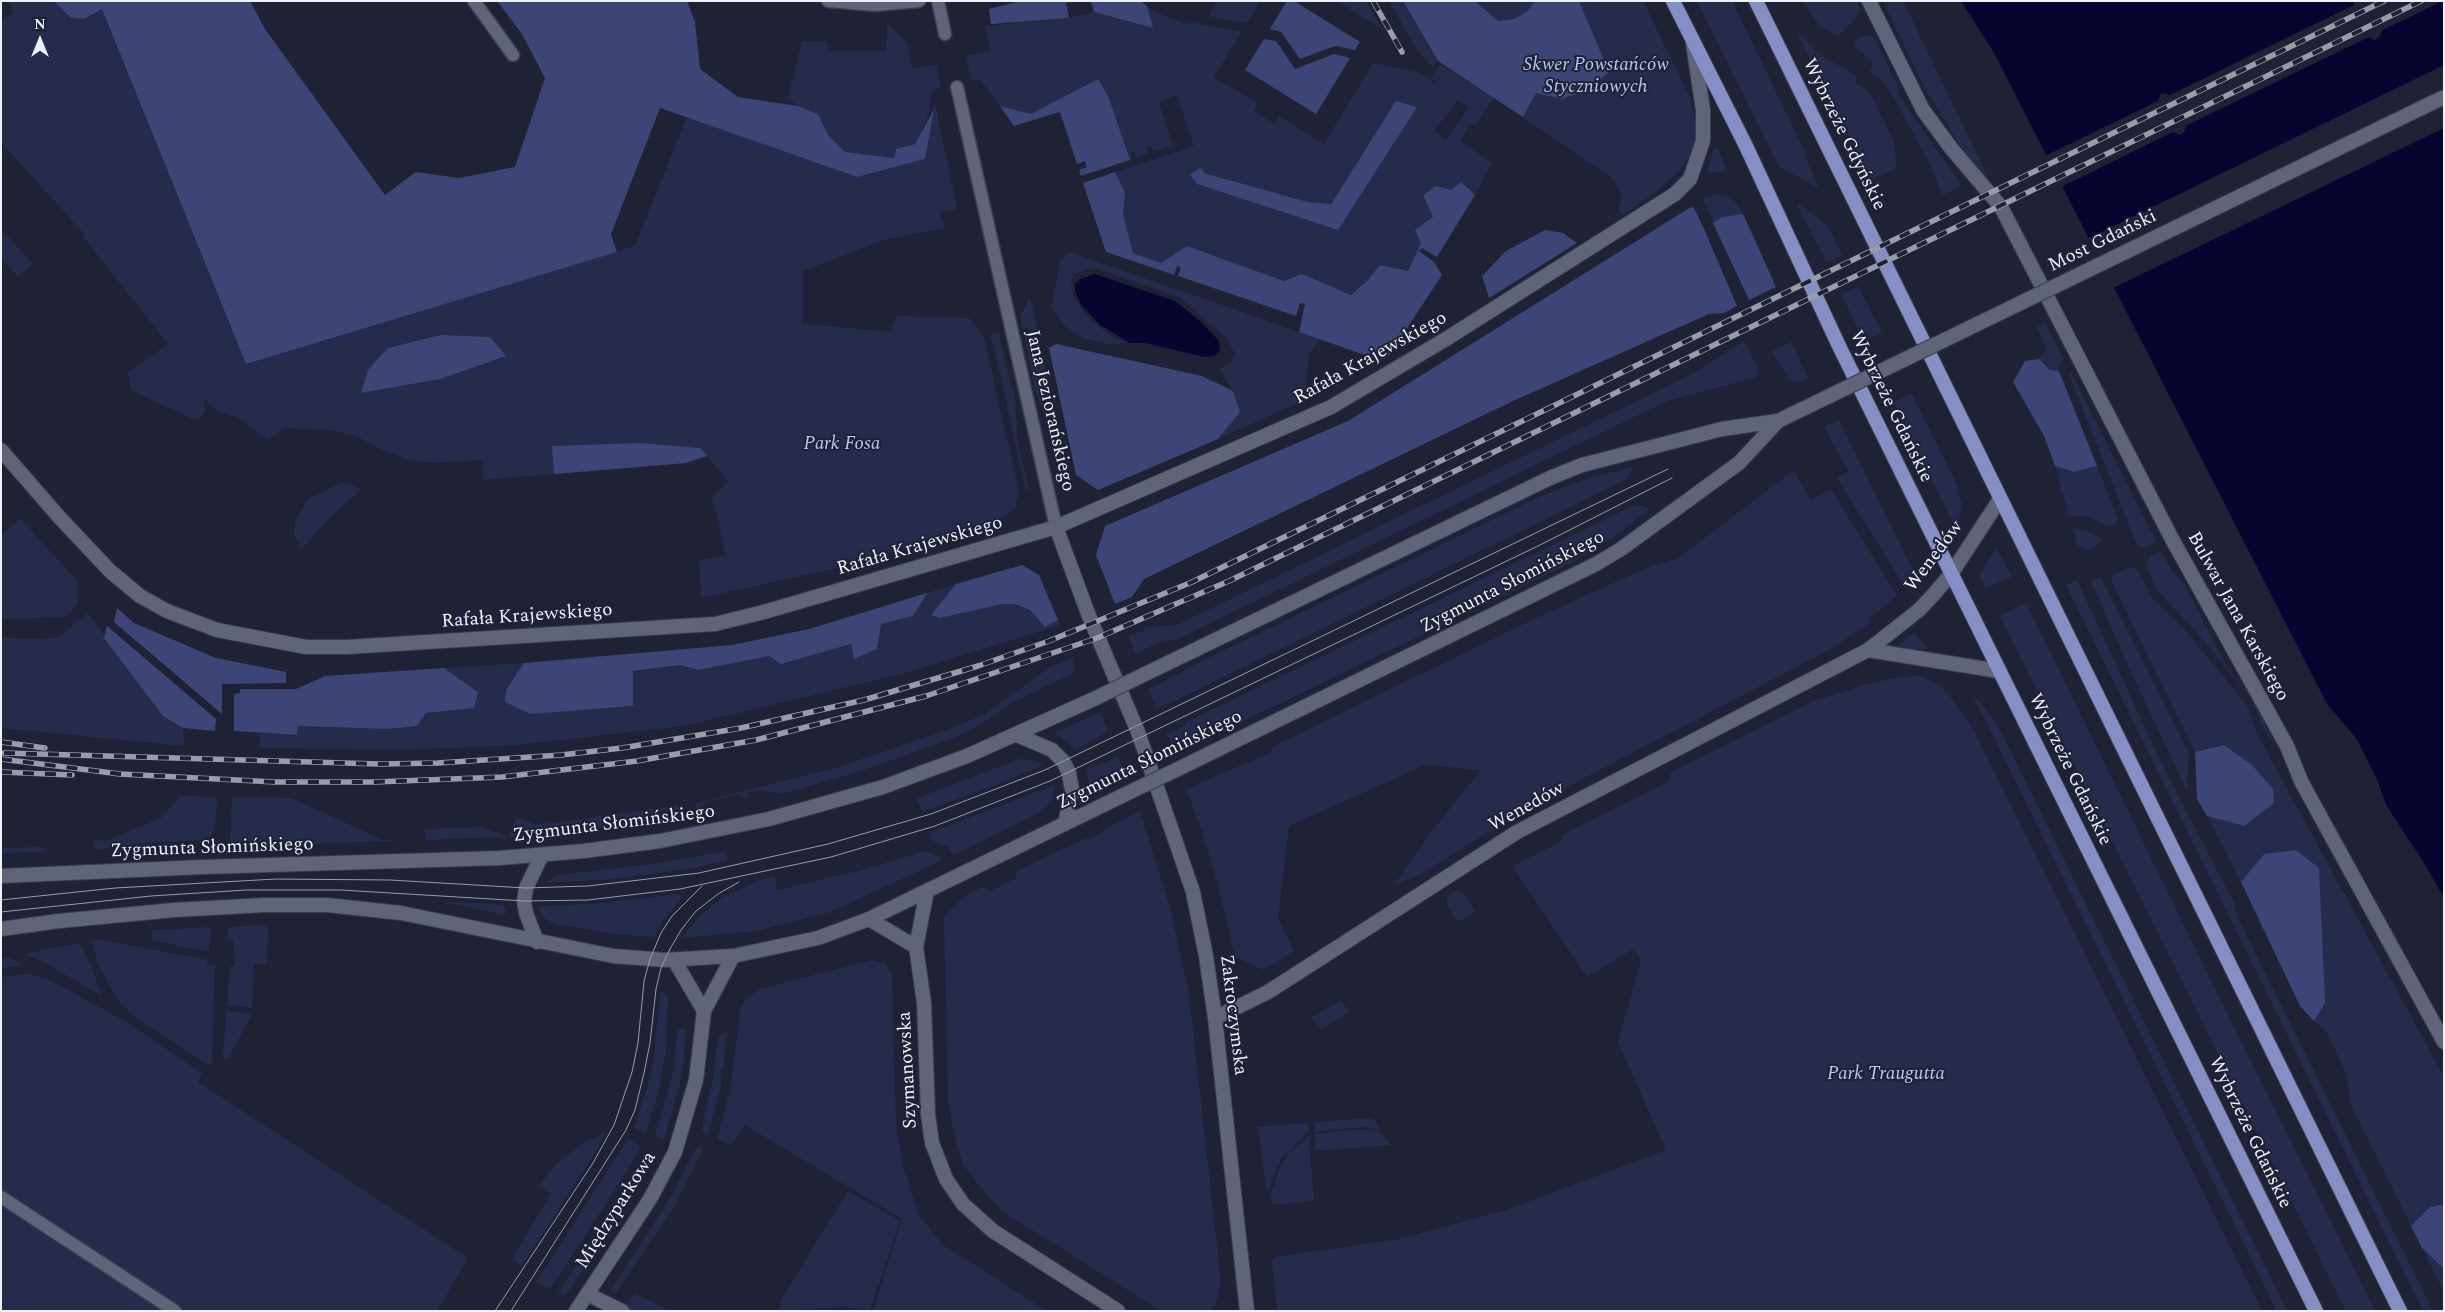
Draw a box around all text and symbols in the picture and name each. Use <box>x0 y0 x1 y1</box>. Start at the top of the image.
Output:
text: N <box>34 14 46 35</box>
north arrow <box>15 15 65 65</box>
park label: Skwer Powstańców Styczniowych <box>1523 55 1669 99</box>
street label: Wybrzeże Gdyńskie <box>1796 55 1890 215</box>
street label: Most Gdański <box>2045 206 2161 278</box>
street label: Rafała Krajewskiego <box>1291 307 1451 411</box>
street label: Wybrzeże Gdańskie <box>1843 327 1937 487</box>
street label: Jana Jeziorańskiego <box>1019 328 1079 494</box>
park label: Park Fosa <box>804 434 880 456</box>
street label: Rafała Krajewskiego <box>835 512 1005 582</box>
street label: Wenedów <box>1901 517 1969 597</box>
street label: Zygmunta Słomińskiego <box>1417 527 1609 639</box>
street label: Bulwar Jana Karskiego <box>2181 528 2293 706</box>
street label: Rafała Krajewskiego <box>441 600 613 634</box>
street label: Wybrzeże Gdańskie <box>2022 690 2116 850</box>
street label: Zygmunta Słomińskiego <box>1054 706 1246 816</box>
street label: Wenedów <box>1485 778 1569 838</box>
street label: Zygmunta Słomińskiego <box>512 801 716 849</box>
street label: Zygmunta Słomińskiego <box>110 834 314 864</box>
street label: Zakroczymska <box>1213 953 1251 1077</box>
street label: Szymanowska <box>895 1011 923 1129</box>
street label: Wybrzeże Gdańskie <box>2202 1053 2296 1213</box>
park label: Park Traugutta <box>1827 1064 1945 1086</box>
street label: Międzyparkowa <box>572 1148 662 1274</box>

